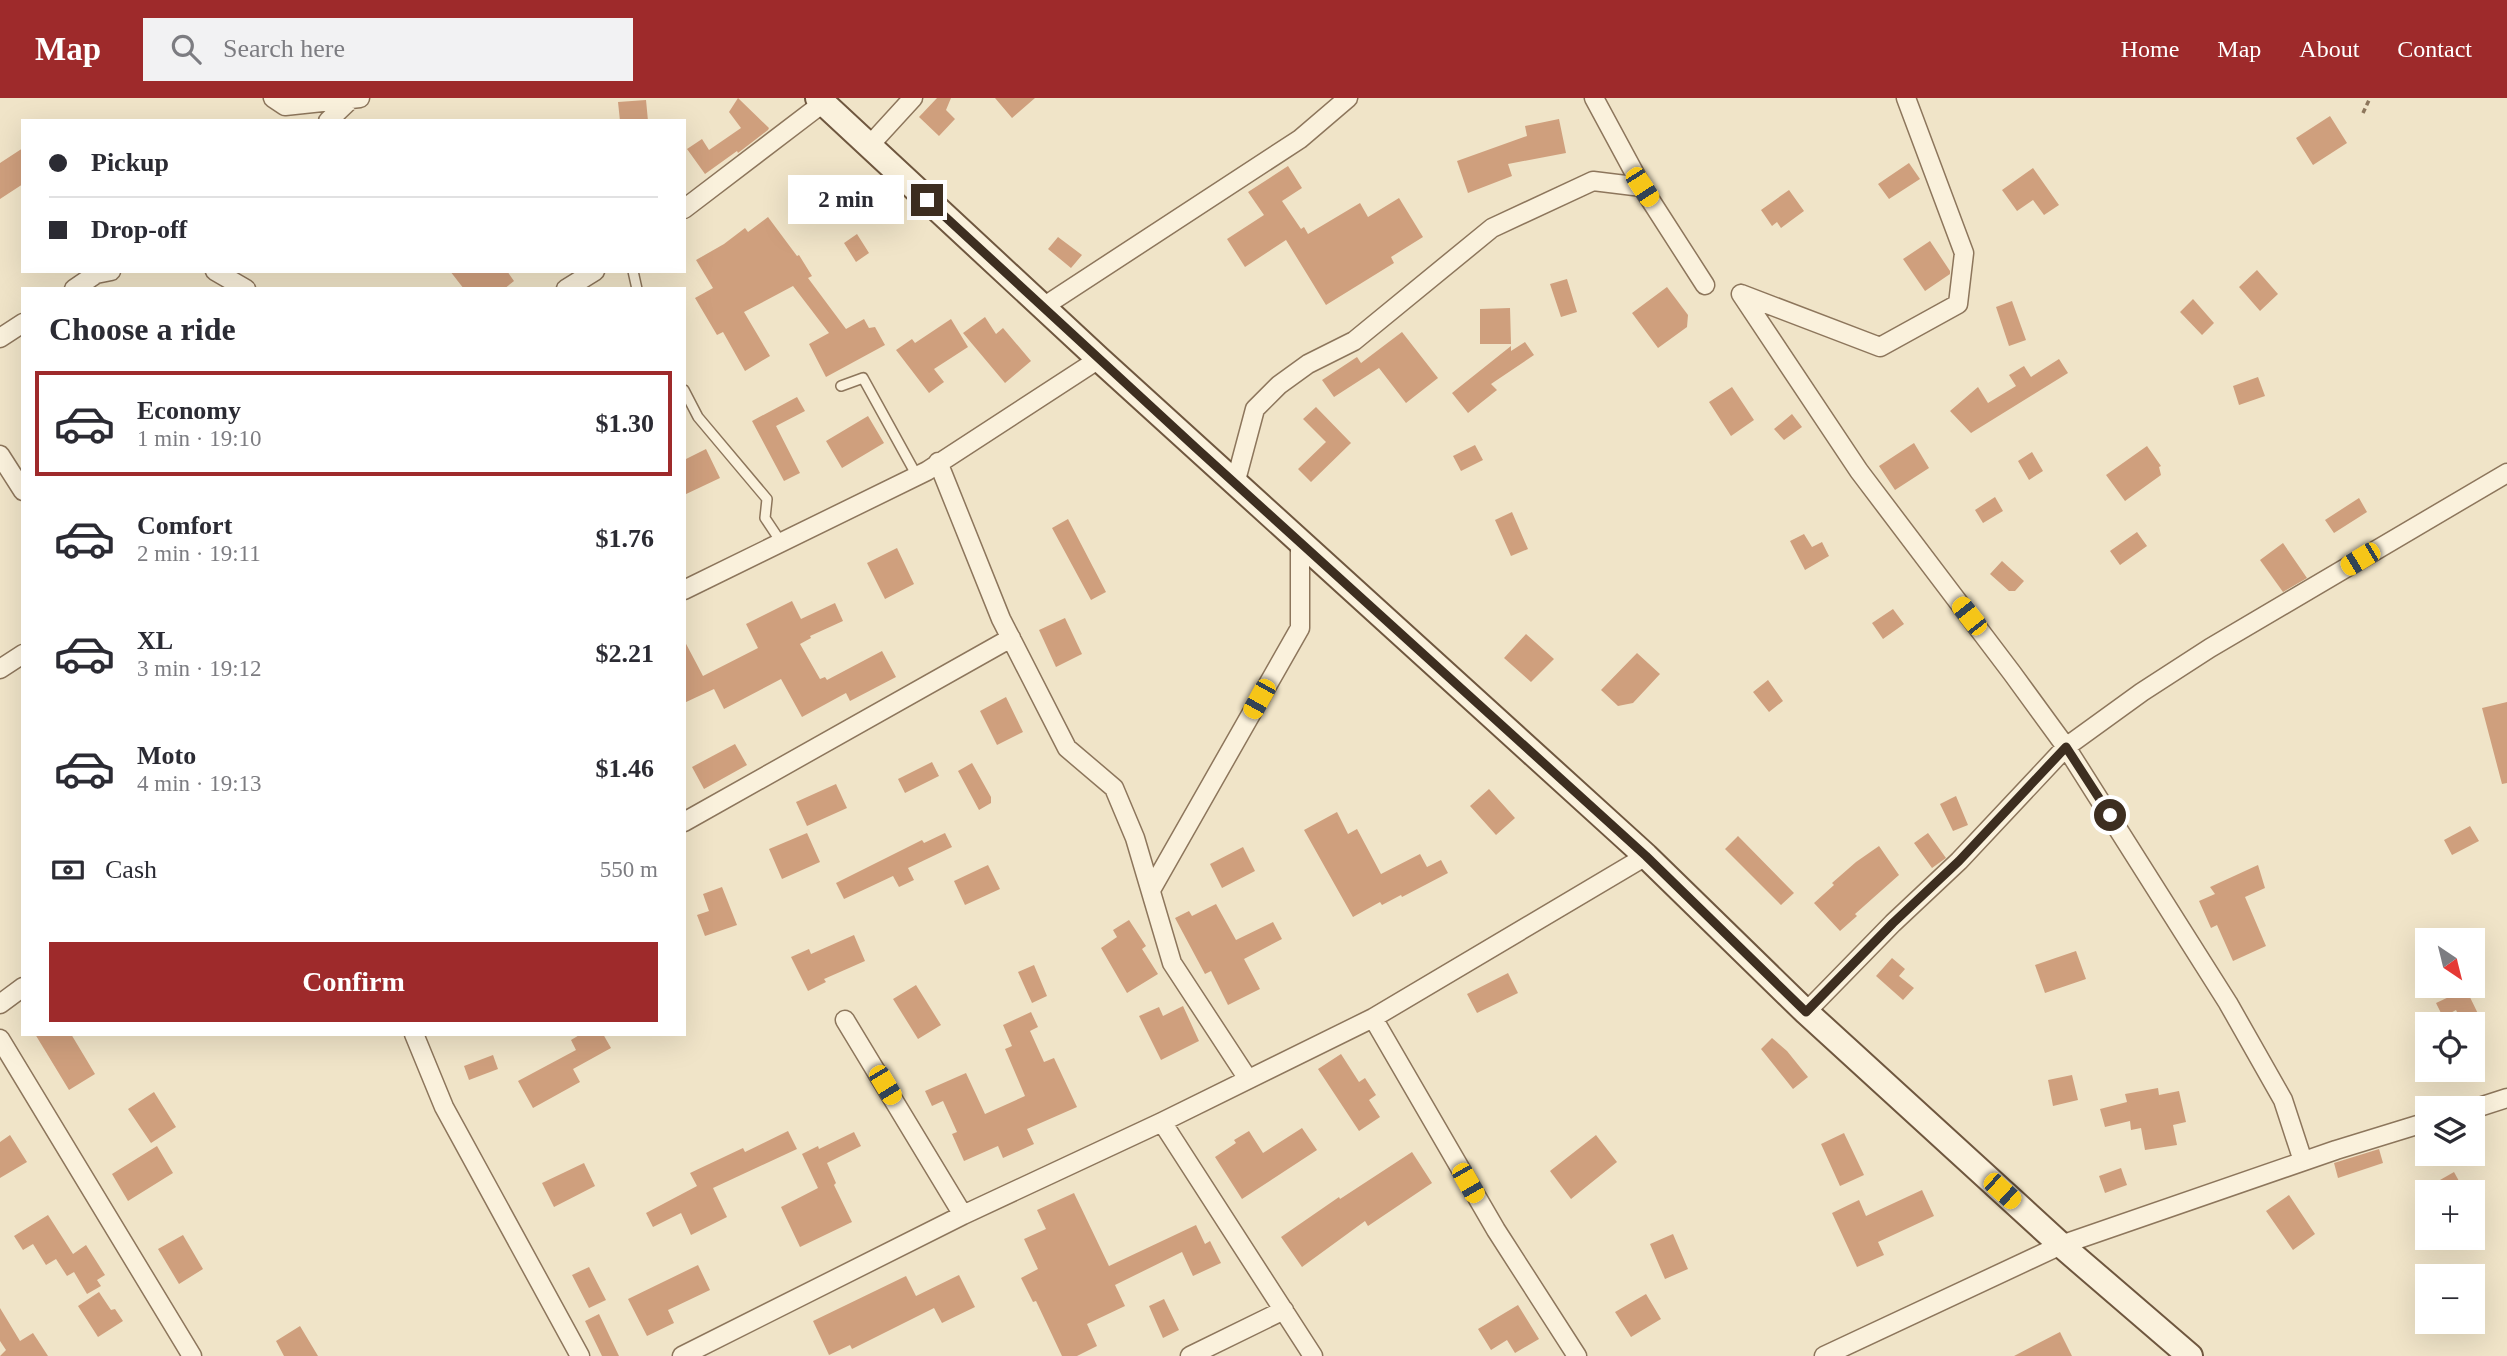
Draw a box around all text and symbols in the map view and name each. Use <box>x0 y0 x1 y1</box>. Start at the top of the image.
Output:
search box <box>143 18 633 81</box>
icon: search <box>167 30 205 68</box>
text: Map <box>35 31 101 67</box>
text: Search here <box>223 34 345 63</box>
text: Home <box>2121 36 2179 62</box>
text: Map <box>2217 36 2261 62</box>
text: About <box>2299 36 2359 62</box>
text: Contact <box>2397 36 2472 62</box>
text: Pickup <box>91 148 169 177</box>
car <box>1622 164 1663 210</box>
callout: 2 min <box>787 176 902 224</box>
route end <box>911 184 943 216</box>
text: 2 min <box>818 187 874 212</box>
text: Drop-off <box>91 215 187 244</box>
text: Choose a ride <box>49 311 236 347</box>
icon: car <box>53 392 116 455</box>
text: Economy <box>137 396 241 425</box>
text: $1.30 <box>596 409 654 438</box>
text: 1 min · 19:10 <box>137 426 262 451</box>
icon: car <box>53 507 116 570</box>
text: Comfort <box>137 511 232 540</box>
text: $1.76 <box>596 524 654 553</box>
car <box>2337 539 2384 579</box>
text: 2 min · 19:11 <box>137 541 261 566</box>
car <box>1948 593 1991 639</box>
icon: car <box>53 622 116 685</box>
text: XL <box>137 626 173 655</box>
text: $2.21 <box>596 639 654 668</box>
text: 3 min · 19:12 <box>137 656 262 681</box>
car <box>1240 676 1279 722</box>
icon: car <box>53 737 116 800</box>
text: Moto <box>137 741 196 770</box>
text: $1.46 <box>596 754 654 783</box>
text: 4 min · 19:13 <box>137 771 262 796</box>
route start <box>2094 799 2126 831</box>
icon: cash <box>49 851 87 889</box>
text: Cash <box>105 855 157 884</box>
text: 550 m <box>600 857 658 882</box>
north arrow <box>2415 928 2485 998</box>
map controls <box>2415 928 2485 1334</box>
button: Confirm <box>49 942 658 1022</box>
button: locate <box>2415 1012 2485 1082</box>
car <box>866 1062 905 1108</box>
button: layers <box>2415 1096 2485 1166</box>
car <box>1449 1160 1488 1206</box>
car <box>1980 1169 2025 1213</box>
button: + <box>2415 1180 2485 1250</box>
button: − <box>2415 1264 2485 1334</box>

